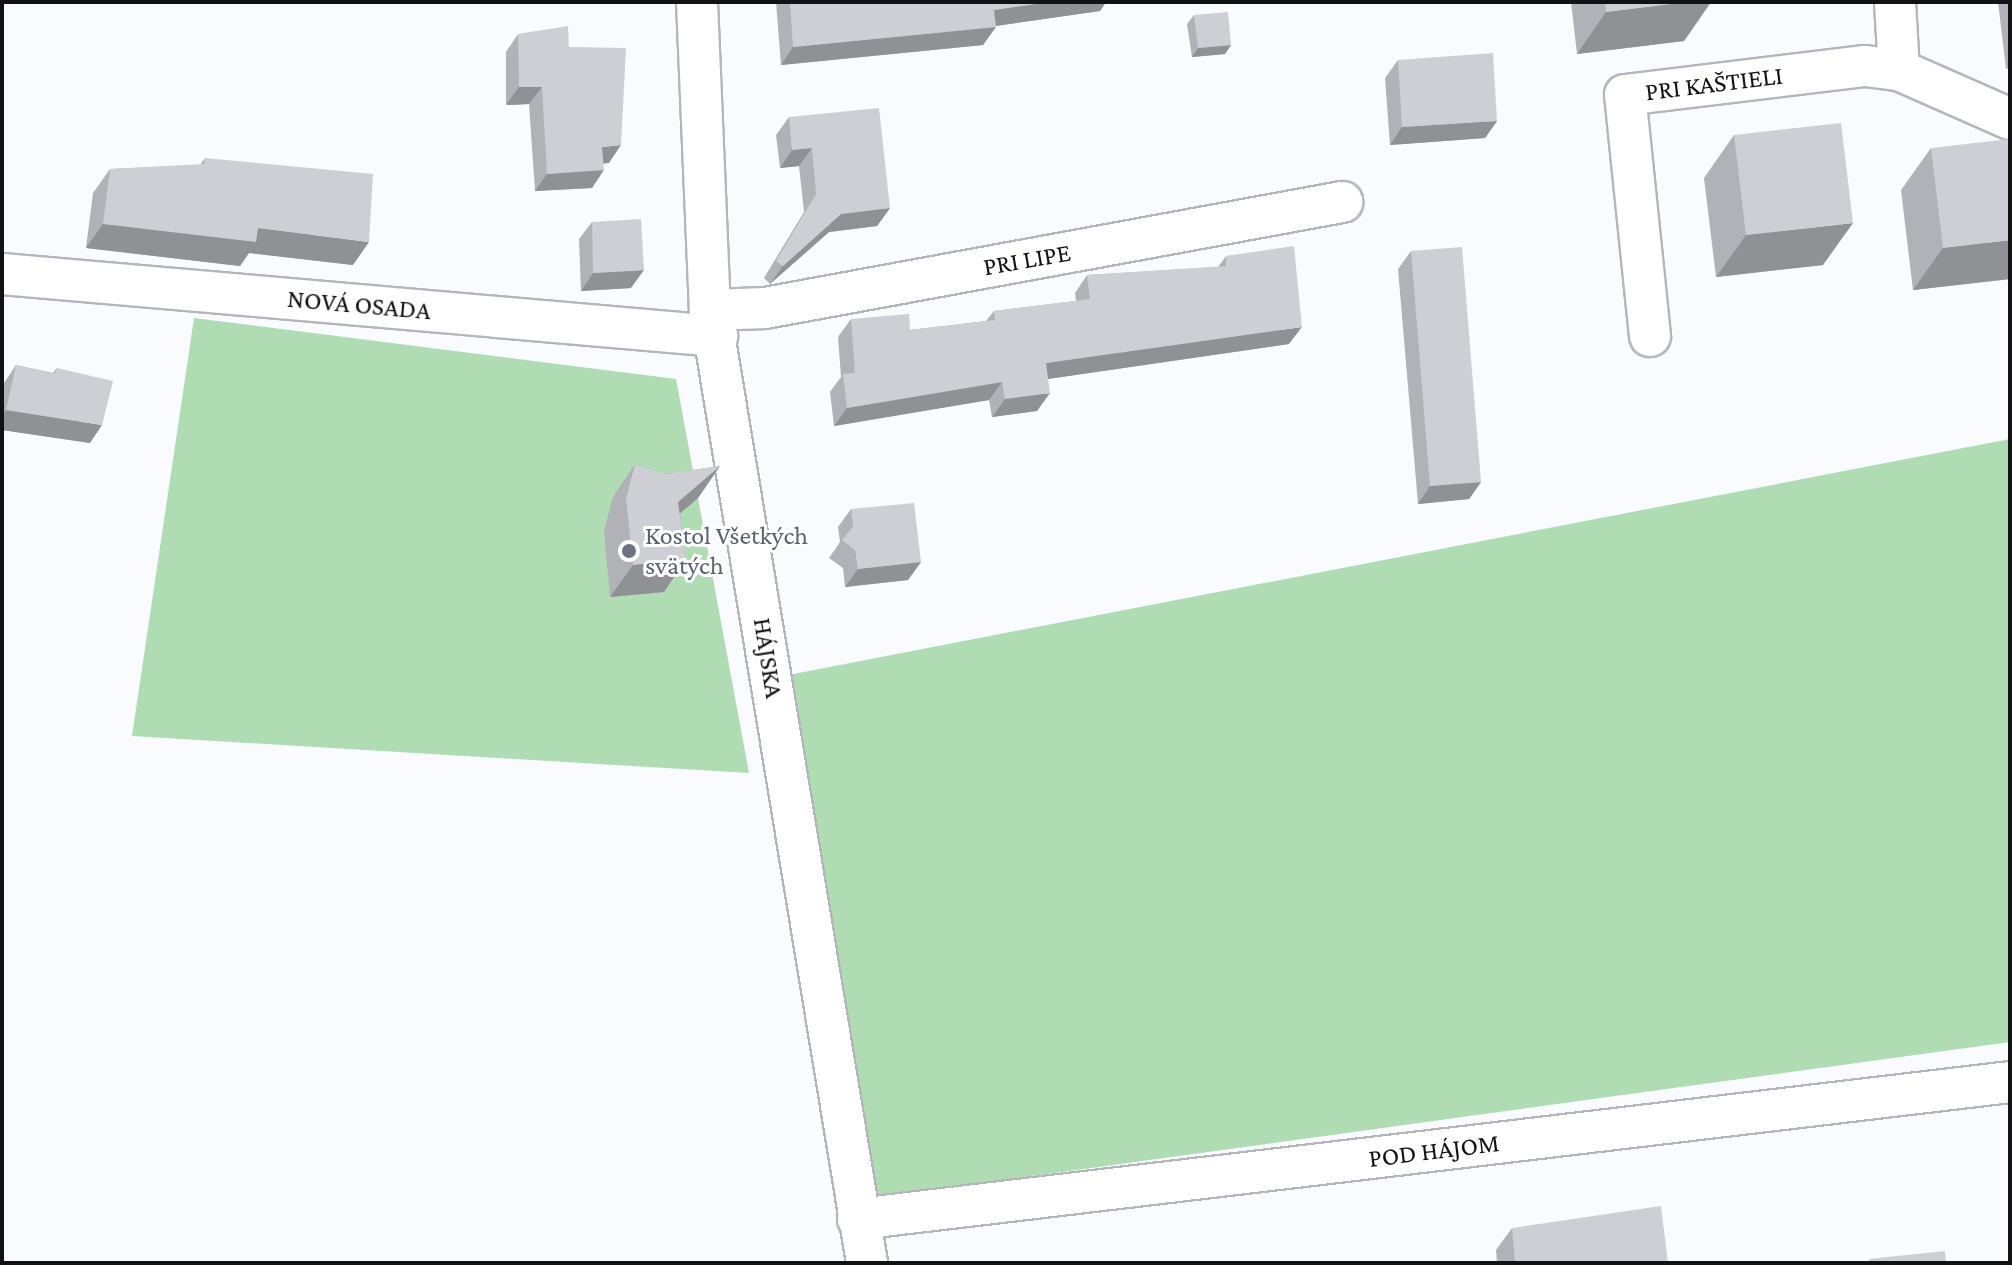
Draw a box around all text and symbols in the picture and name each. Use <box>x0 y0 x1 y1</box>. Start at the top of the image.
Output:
street label: PRI KAŠTIELI <box>1643 60 1785 108</box>
street label: PRI LIPE <box>981 237 1073 283</box>
street label: NOVÁ OSADA <box>286 283 432 327</box>
place label: Kostol Všetkých svätých <box>645 520 808 582</box>
marker: Kostol Všetkých svätých <box>620 542 638 560</box>
street label: HÁJSKA <box>746 616 790 700</box>
street label: POD HÁJOM <box>1367 1128 1501 1174</box>

